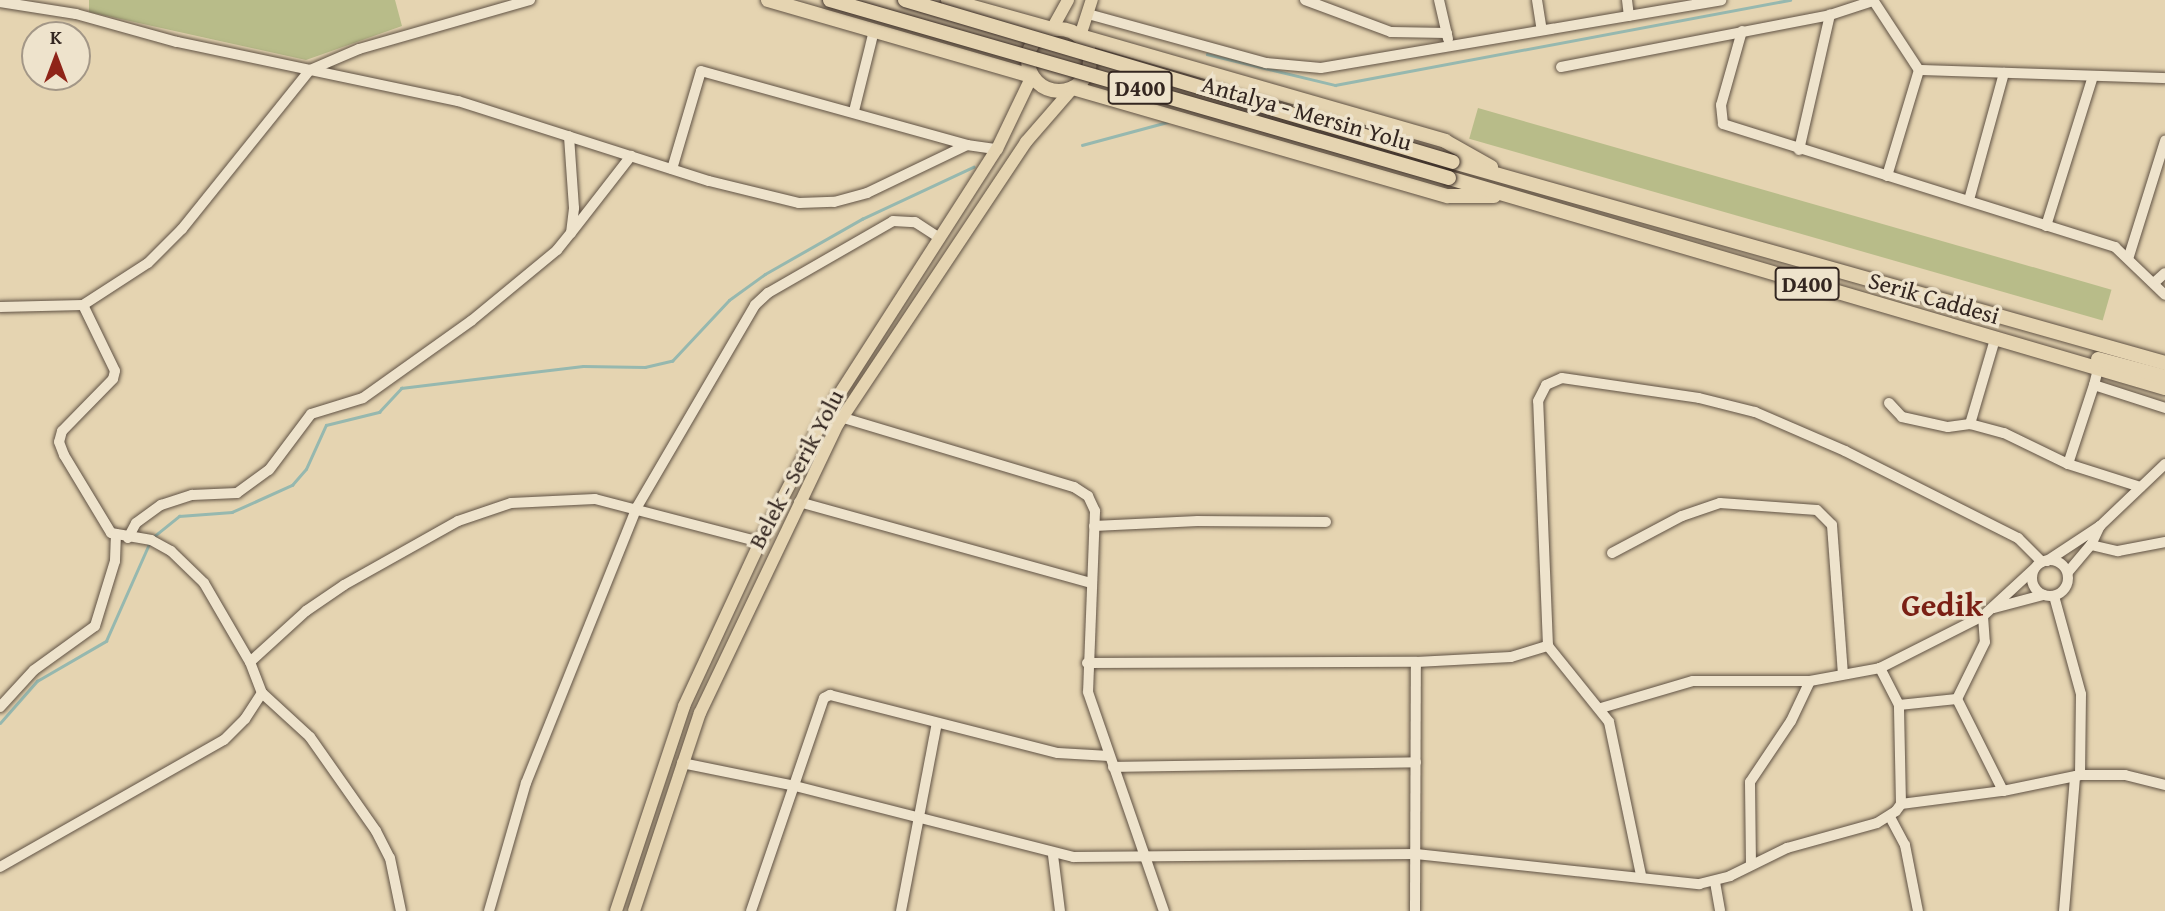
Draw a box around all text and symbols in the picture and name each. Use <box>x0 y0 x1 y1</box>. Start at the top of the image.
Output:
north arrow <box>21 21 91 91</box>
text: K <box>50 23 62 51</box>
road number: D400 <box>1107 68 1173 108</box>
street label: Antalya - Mersin Yolu <box>1199 69 1415 157</box>
road number: D400 <box>1774 264 1840 304</box>
street label: Serik Caddesi <box>1865 266 2003 330</box>
street label: Belek - Serik Yolu <box>742 385 850 553</box>
district label: Gedik <box>1901 586 1983 624</box>

